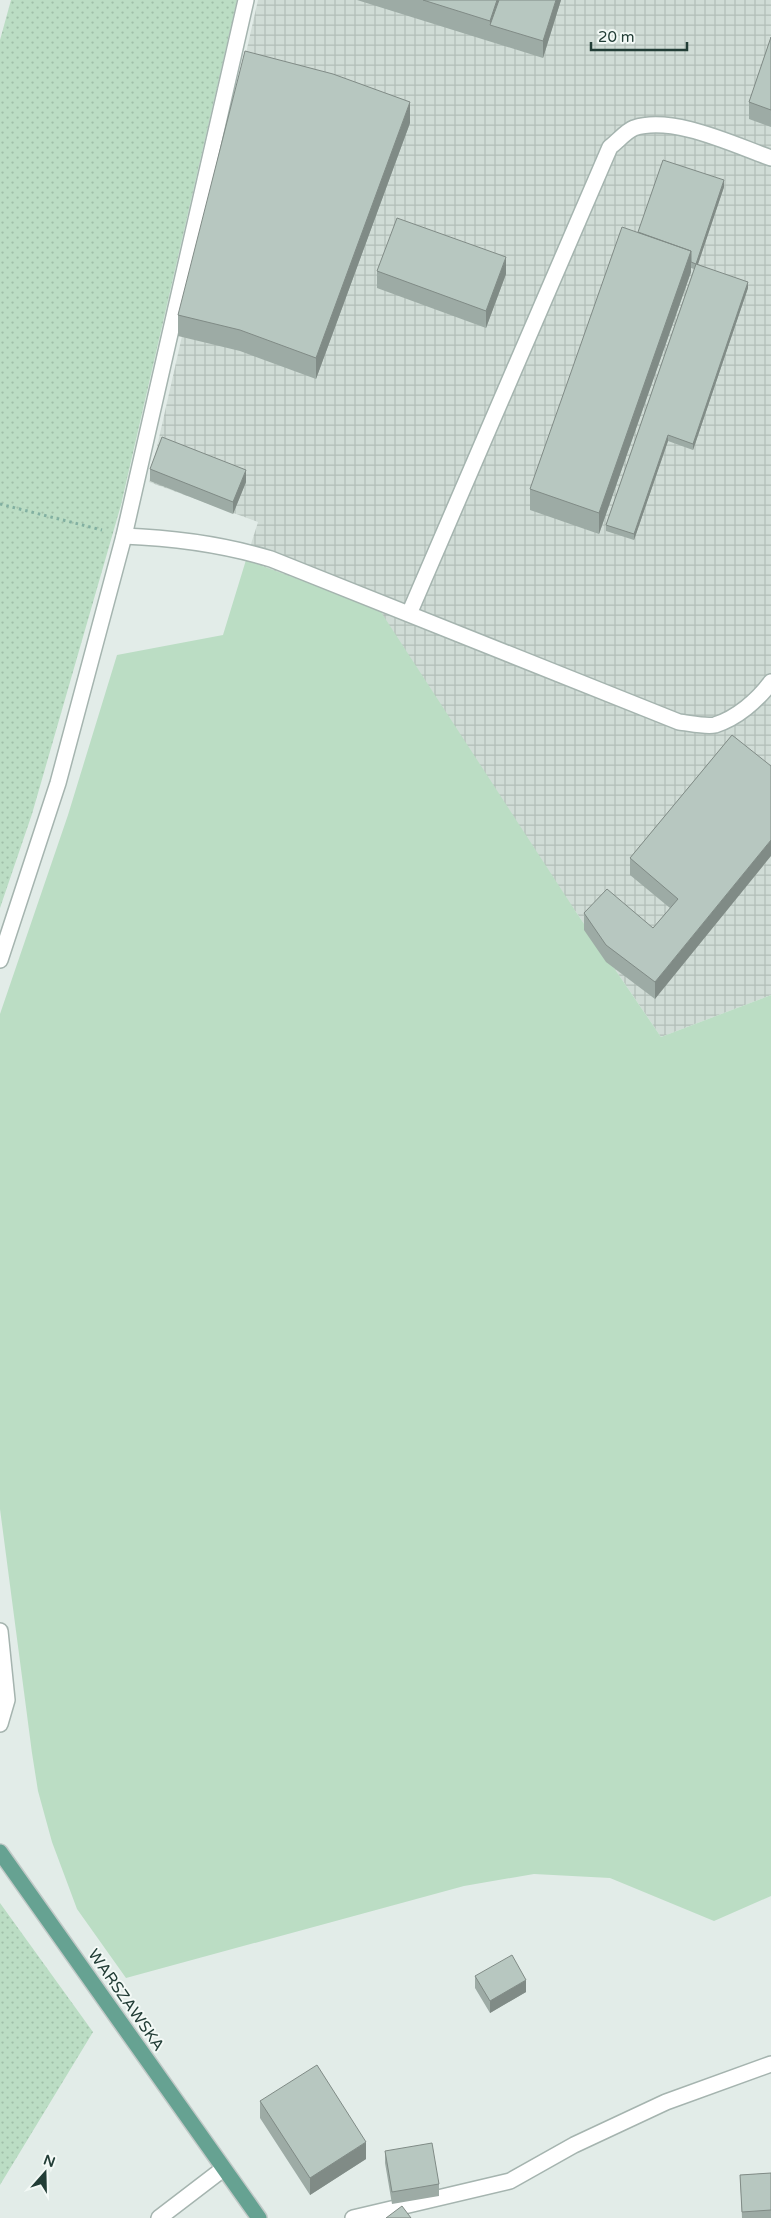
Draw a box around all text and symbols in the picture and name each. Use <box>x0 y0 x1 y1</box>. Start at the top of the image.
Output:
scale bar <box>591 20 687 52</box>
text: 20 m <box>598 28 635 46</box>
street label: WARSZAWSKA <box>83 1945 169 2055</box>
north arrow <box>20 2148 70 2198</box>
text: N <box>41 2151 57 2171</box>

